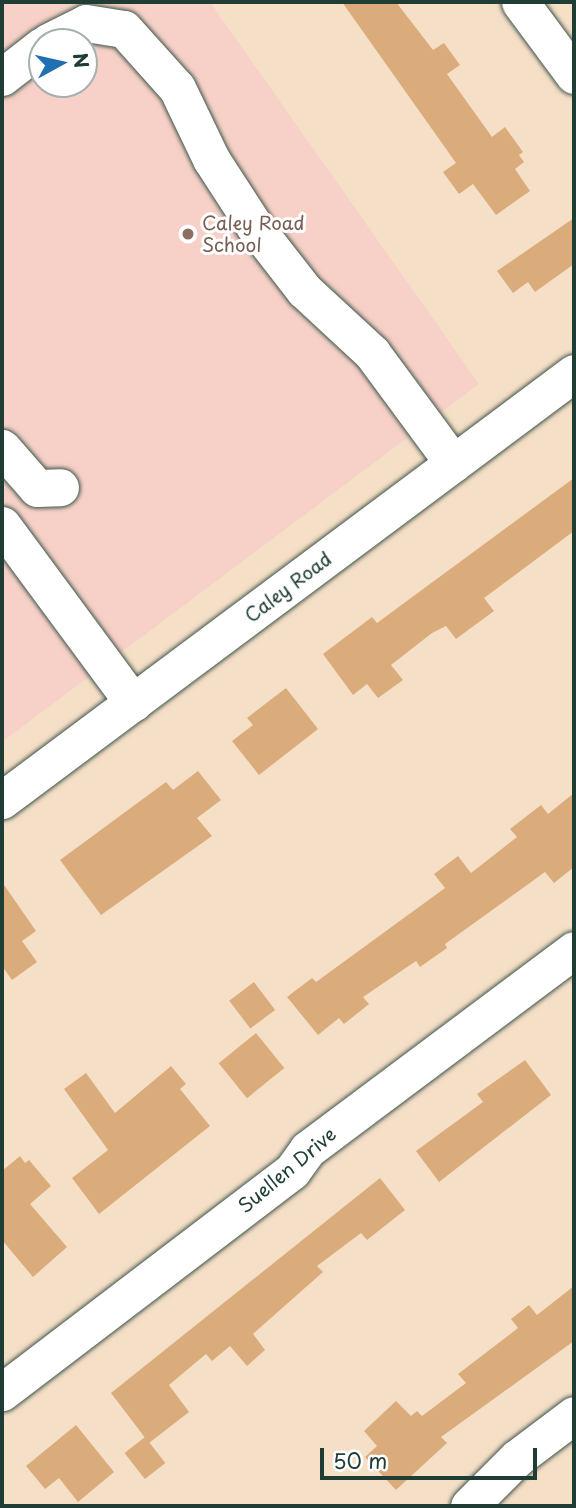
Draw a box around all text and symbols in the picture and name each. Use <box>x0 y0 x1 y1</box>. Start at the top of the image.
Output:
north arrow <box>28 28 98 98</box>
text: N <box>67 51 97 70</box>
place label: Caley Road School <box>202 212 306 256</box>
marker: Caley Road School <box>180 226 196 242</box>
street label: Caley Road <box>239 546 337 628</box>
street label: Suellen Drive <box>233 1122 341 1218</box>
scale bar <box>324 1434 541 1478</box>
text: 50 m <box>333 1444 387 1476</box>

